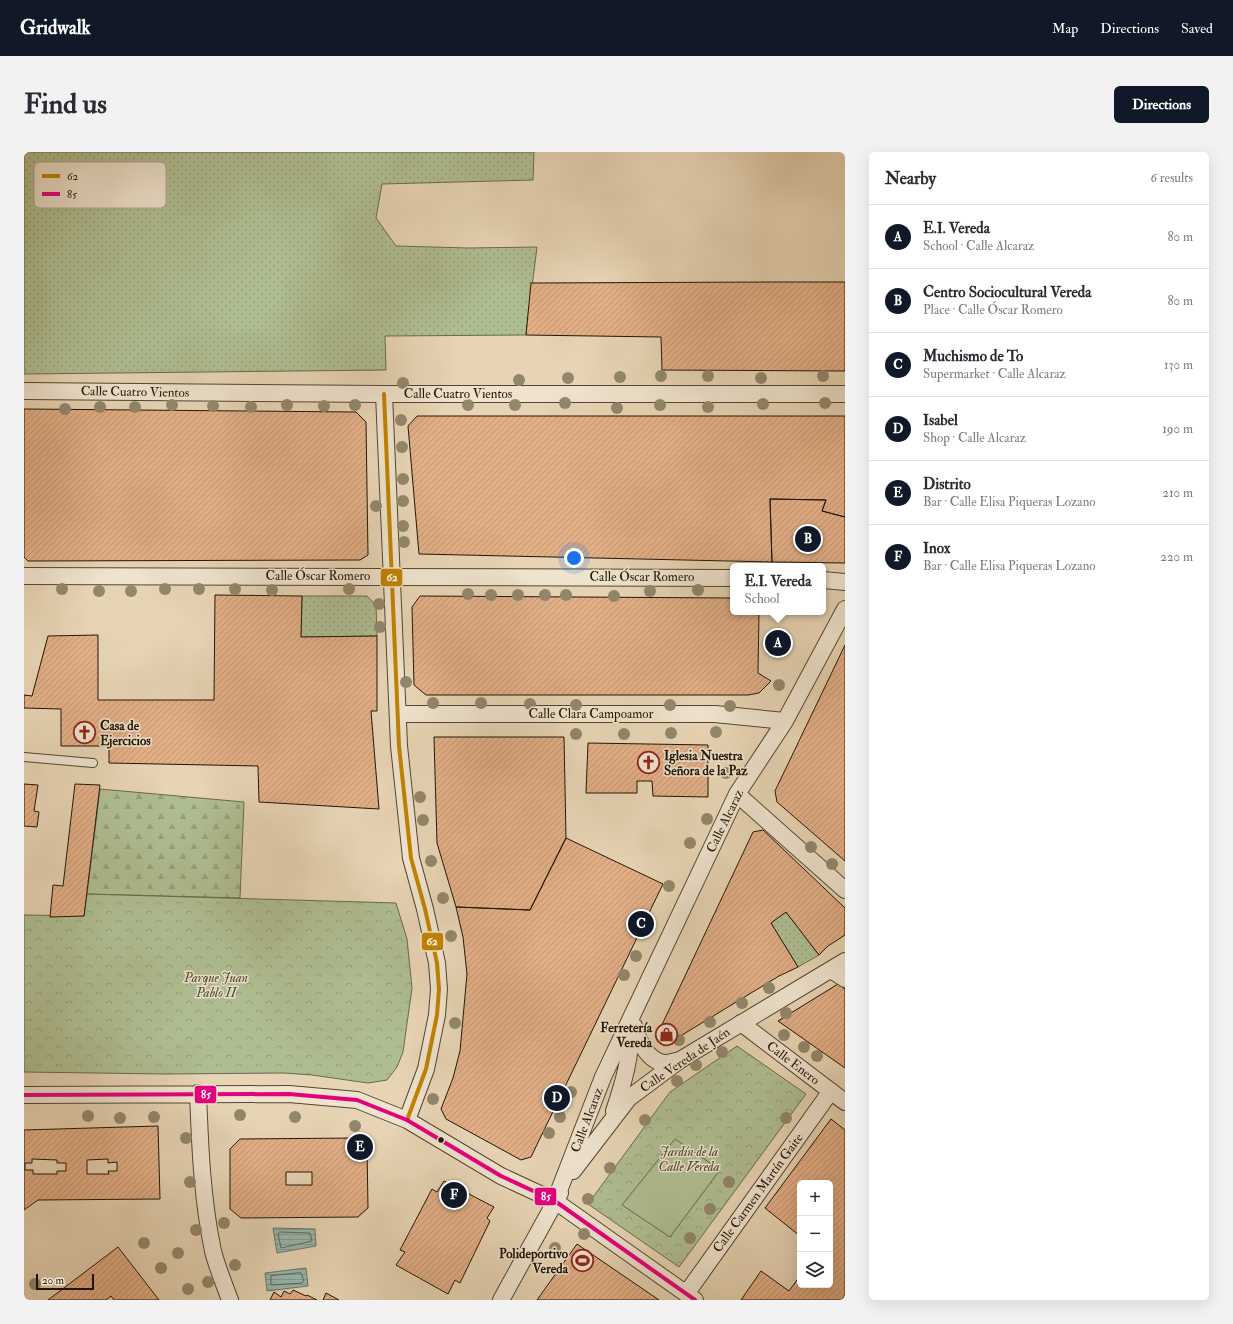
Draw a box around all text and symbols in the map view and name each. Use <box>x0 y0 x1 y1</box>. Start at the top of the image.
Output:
text: Gridwalk <box>20 16 91 40</box>
text: Map <box>1052 20 1078 37</box>
text: Directions <box>1100 20 1159 37</box>
text: Saved <box>1181 20 1213 37</box>
button: Directions <box>1114 86 1209 123</box>
text: Find us <box>24 87 107 122</box>
legend <box>34 162 166 208</box>
text: Nearby <box>885 168 936 189</box>
text: 62 <box>67 170 79 183</box>
text: 6 results <box>1150 170 1193 186</box>
text: 85 <box>67 188 77 201</box>
text: E.I. Vereda <box>923 219 990 238</box>
text: A <box>894 229 902 245</box>
text: 80 m <box>1167 229 1193 245</box>
text: School · Calle Alcaraz <box>923 238 1034 254</box>
text: Centro Sociocultural Vereda <box>923 283 1091 302</box>
text: B <box>894 293 902 309</box>
text: 80 m <box>1167 293 1193 309</box>
text: Place · Calle Óscar Romero <box>923 302 1063 318</box>
text: Muchismo de To <box>923 347 1023 366</box>
text: C <box>893 357 903 373</box>
text: 130 m <box>1164 357 1193 373</box>
text: Supermarket · Calle Alcaraz <box>923 366 1066 382</box>
street label: Calle Cuatro Vientos <box>81 383 190 401</box>
street label: Calle Cuatro Vientos <box>404 386 513 402</box>
text: Isabel <box>923 411 958 430</box>
text: D <box>893 421 903 437</box>
text: 190 m <box>1162 421 1193 437</box>
text: Shop · Calle Alcaraz <box>923 430 1026 446</box>
text: Distrito <box>923 475 971 494</box>
text: E <box>893 485 903 501</box>
text: 210 m <box>1162 485 1193 501</box>
text: Bar · Calle Elisa Piqueras Lozano <box>923 494 1096 510</box>
pin: B <box>795 524 821 554</box>
text: Inox <box>923 539 951 558</box>
your location <box>564 548 584 568</box>
text: F <box>894 549 902 565</box>
text: 220 m <box>1160 549 1193 565</box>
text: Bar · Calle Elisa Piqueras Lozano <box>923 558 1096 574</box>
popup <box>730 563 826 615</box>
street label: Calle Óscar Romero <box>266 567 370 584</box>
line badge: 62 <box>380 568 403 587</box>
street label: Calle Óscar Romero <box>590 568 694 585</box>
text: 62 <box>386 571 398 584</box>
text: E.I. Vereda <box>745 572 811 591</box>
text: School <box>745 591 780 607</box>
pin: A <box>765 628 791 658</box>
street label: Calle Clara Campoamor <box>529 706 654 723</box>
place label: Casa de Ejercicios <box>100 718 151 749</box>
church icon: Casa de Ejercicios <box>72 720 98 746</box>
place label: Iglesia Nuestra Señora de la Paz <box>664 748 748 779</box>
church icon: Iglesia Nuestra Señora de la Paz <box>635 750 661 776</box>
street label: Calle Alcaraz <box>703 786 747 855</box>
pin: C <box>628 909 654 939</box>
line badge: 62 <box>421 932 444 951</box>
text: 62 <box>426 935 438 948</box>
park label: Parque Juan Pablo II <box>183 970 248 1001</box>
place label: Ferretería Vereda <box>600 1020 653 1051</box>
shop icon: Ferretería Vereda <box>654 1022 680 1048</box>
street label: Calle Vereda de Jaén <box>637 1024 733 1096</box>
street label: Calle Enero <box>763 1038 823 1088</box>
pin: D <box>544 1083 570 1113</box>
line badge: 85 <box>194 1085 217 1104</box>
street label: Calle Alcaraz <box>567 1085 607 1155</box>
text: 85 <box>201 1088 211 1101</box>
street label: Calle Carmen Martín Gaite <box>709 1130 807 1256</box>
pin: E <box>347 1132 373 1162</box>
unlabelled marker <box>436 1135 446 1145</box>
park label: Jardín de la Calle Vereda <box>658 1144 720 1175</box>
pin: F <box>441 1180 467 1210</box>
map controls <box>797 1180 833 1288</box>
button: + <box>797 1180 833 1216</box>
line badge: 85 <box>534 1187 557 1206</box>
text: 85 <box>541 1190 551 1203</box>
button: − <box>797 1216 833 1252</box>
place label: Polideportivo Vereda <box>499 1246 569 1277</box>
sports icon: Polideportivo Vereda <box>570 1248 596 1274</box>
button: layers <box>797 1252 833 1288</box>
scale bar <box>36 1272 94 1291</box>
text: 20 m <box>42 1274 64 1287</box>

